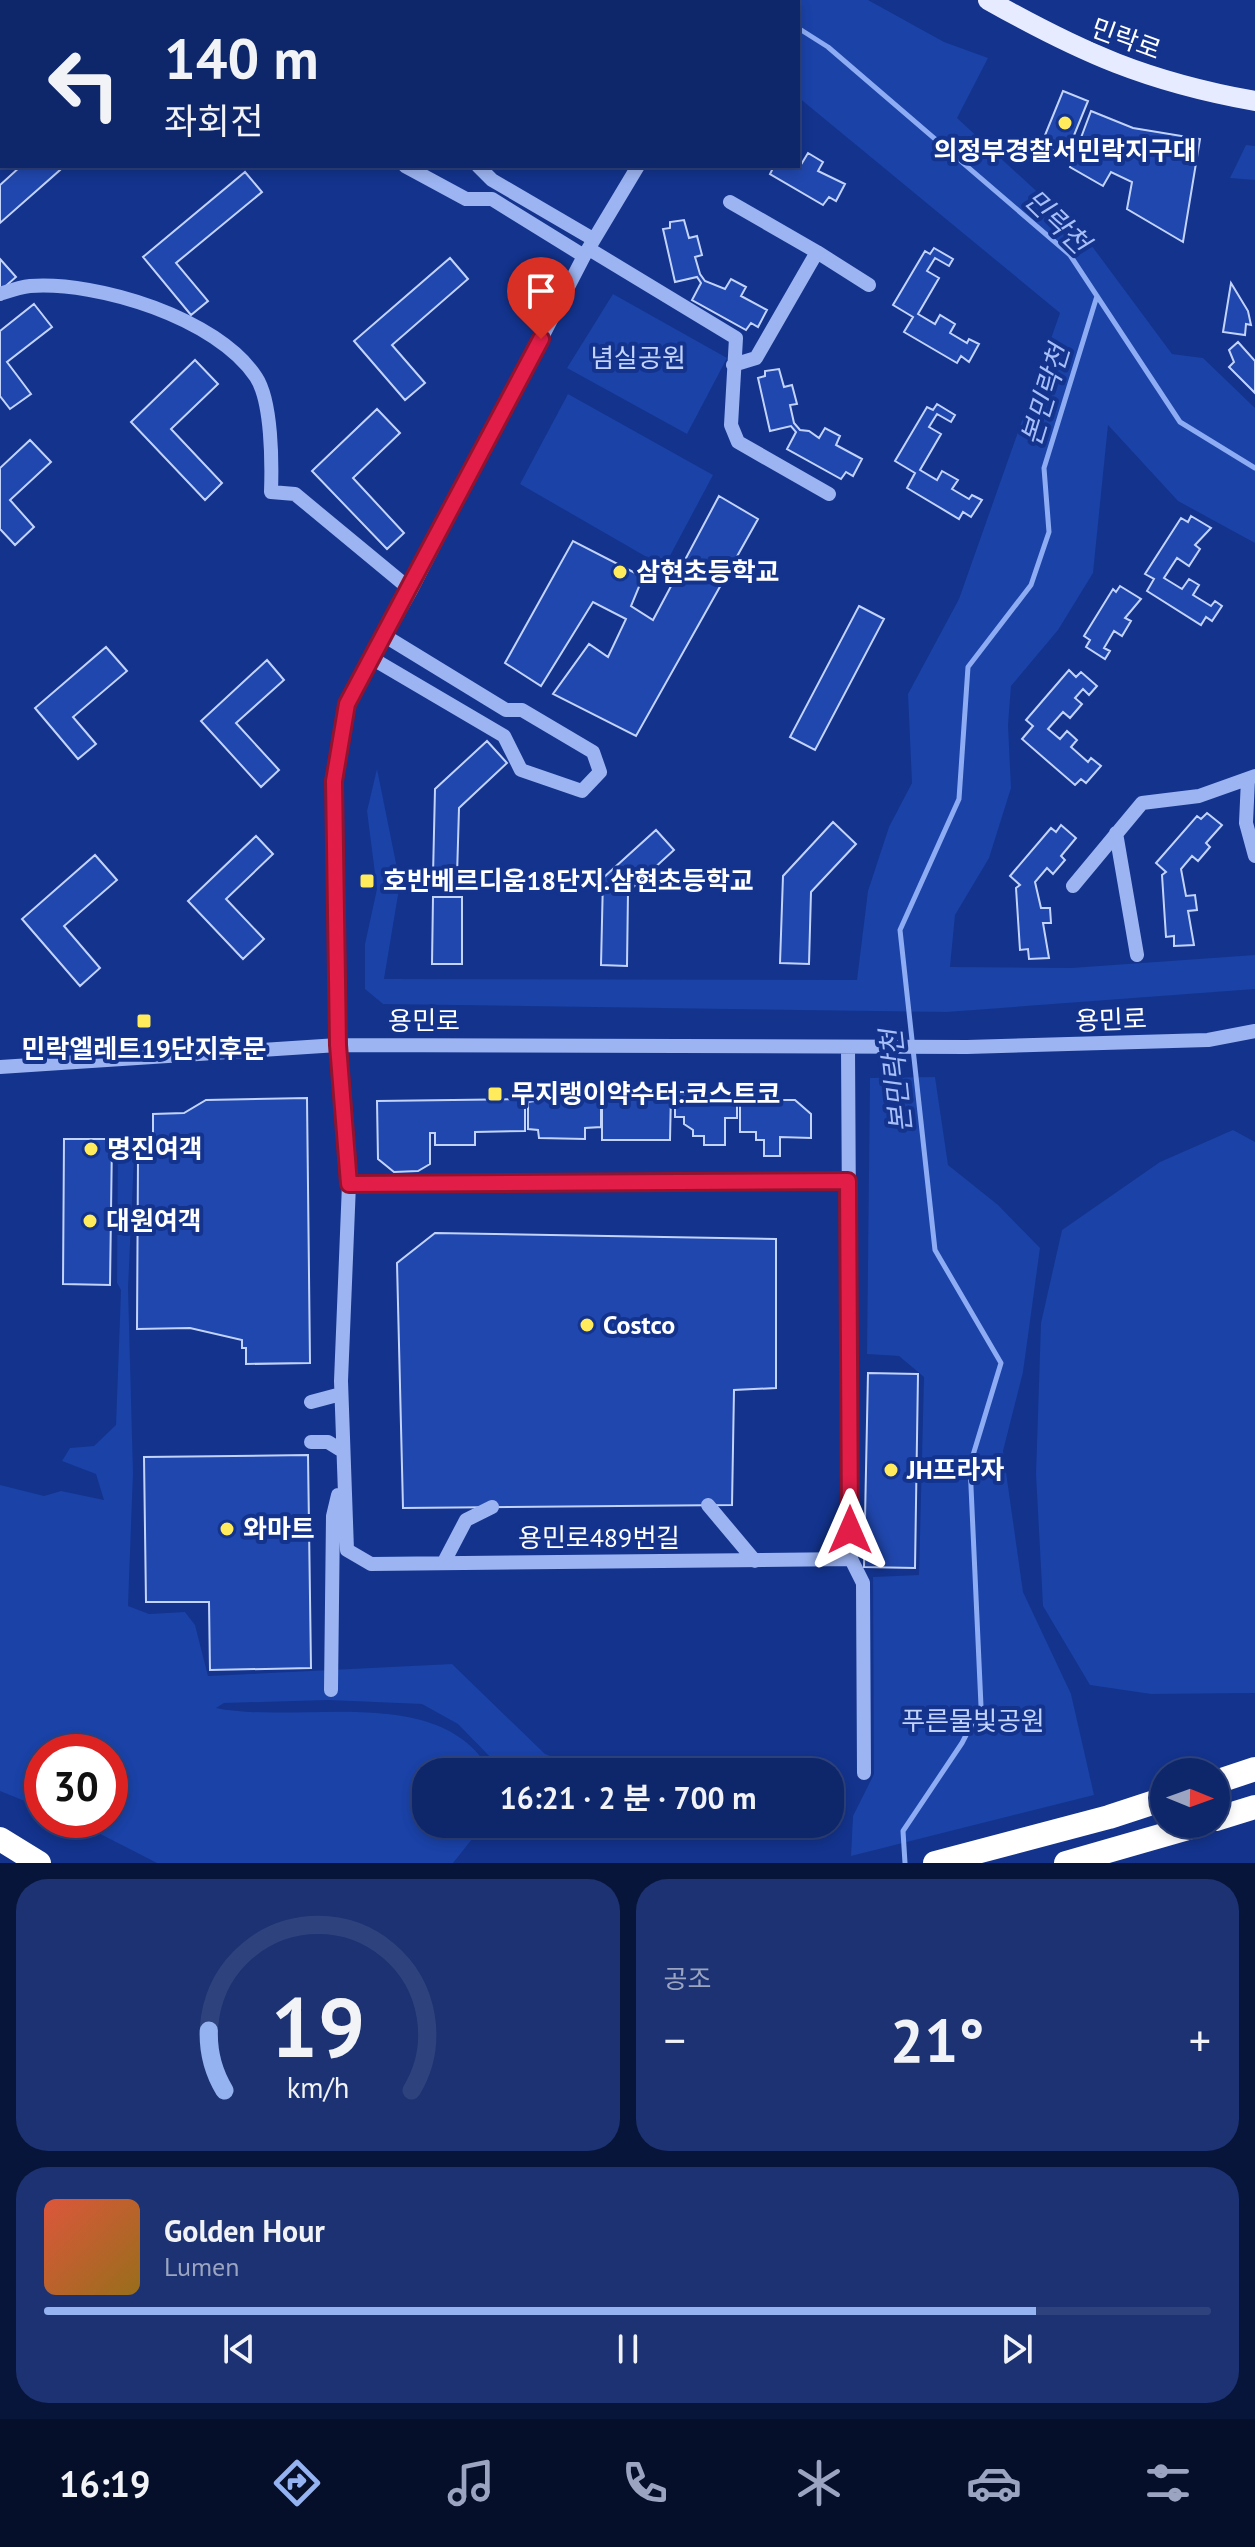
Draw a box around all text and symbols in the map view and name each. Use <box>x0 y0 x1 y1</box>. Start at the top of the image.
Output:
street label: 민락로 <box>1087 11 1166 66</box>
text: 140 m <box>164 22 319 94</box>
icon: left <box>32 32 136 136</box>
text: 좌회전 <box>164 97 263 144</box>
marker: 의정부경찰서민락지구대 <box>1056 114 1074 132</box>
place label: 의정부경찰서민락지구대 <box>933 134 1197 167</box>
water label: 민락천 <box>1017 180 1100 263</box>
pin <box>507 257 575 339</box>
icon: arrive <box>519 269 563 313</box>
water label: 본민락천 <box>1012 337 1078 450</box>
park label: 념실공원 <box>590 341 686 374</box>
place label: 삼현초등학교 <box>636 555 780 588</box>
marker: 삼현초등학교 <box>611 563 629 581</box>
place label: 호반베르디움18단지.삼현초등학교 <box>383 864 754 897</box>
marker: 호반베르디움18단지.삼현초등학교 <box>358 872 376 890</box>
street label: 용민로 <box>1075 1002 1147 1037</box>
street label: 용민로 <box>388 1004 460 1037</box>
marker: 민락엘레트19단지후문 <box>135 1012 153 1030</box>
water label: 본민락천 <box>871 1025 919 1134</box>
place label: 민락엘레트19단지후문 <box>22 1032 266 1065</box>
place label: 무지랭이약수터.코스트코 <box>511 1077 781 1110</box>
marker: 무지랭이약수터.코스트코 <box>486 1085 504 1103</box>
place label: 명진여객 <box>107 1132 203 1165</box>
marker: 명진여객 <box>82 1140 100 1158</box>
place label: 대원여객 <box>106 1204 202 1237</box>
marker: 대원여객 <box>81 1212 99 1230</box>
place label: Costco <box>603 1308 675 1341</box>
marker: Costco <box>578 1316 596 1334</box>
place label: JH프라자 <box>906 1453 1004 1486</box>
marker: JH프라자 <box>882 1461 900 1479</box>
position arrow <box>808 1488 892 1572</box>
place label: 와마트 <box>243 1512 315 1545</box>
marker: 와마트 <box>218 1520 236 1538</box>
street label: 용민로489번길 <box>518 1521 680 1554</box>
park label: 푸른물빛공원 <box>901 1704 1045 1737</box>
speed limit sign: 30 <box>24 1734 128 1838</box>
north arrow <box>1150 1758 1230 1838</box>
map controls <box>1150 1758 1230 1838</box>
text: 16:21 · 2 분 · 700 m <box>500 1778 756 1817</box>
text: 공조 <box>664 1962 711 1995</box>
text: 19 <box>271 1972 365 2080</box>
text: 21° <box>890 2001 984 2079</box>
text: − <box>664 2011 686 2068</box>
text: + <box>1189 2011 1211 2068</box>
text: km/h <box>286 2069 349 2106</box>
text: Golden Hour <box>164 2211 325 2250</box>
text: Lumen <box>164 2250 239 2283</box>
icon: previous <box>217 2327 261 2371</box>
icon: pause <box>606 2327 650 2371</box>
icon: next <box>995 2327 1039 2371</box>
icon: directions <box>269 2455 325 2511</box>
icon: music <box>443 2455 499 2511</box>
icon: phone <box>617 2455 673 2511</box>
icon: climate <box>791 2455 847 2511</box>
icon: car <box>966 2455 1022 2511</box>
icon: filters <box>1140 2455 1196 2511</box>
text: 16:19 <box>59 2460 150 2507</box>

